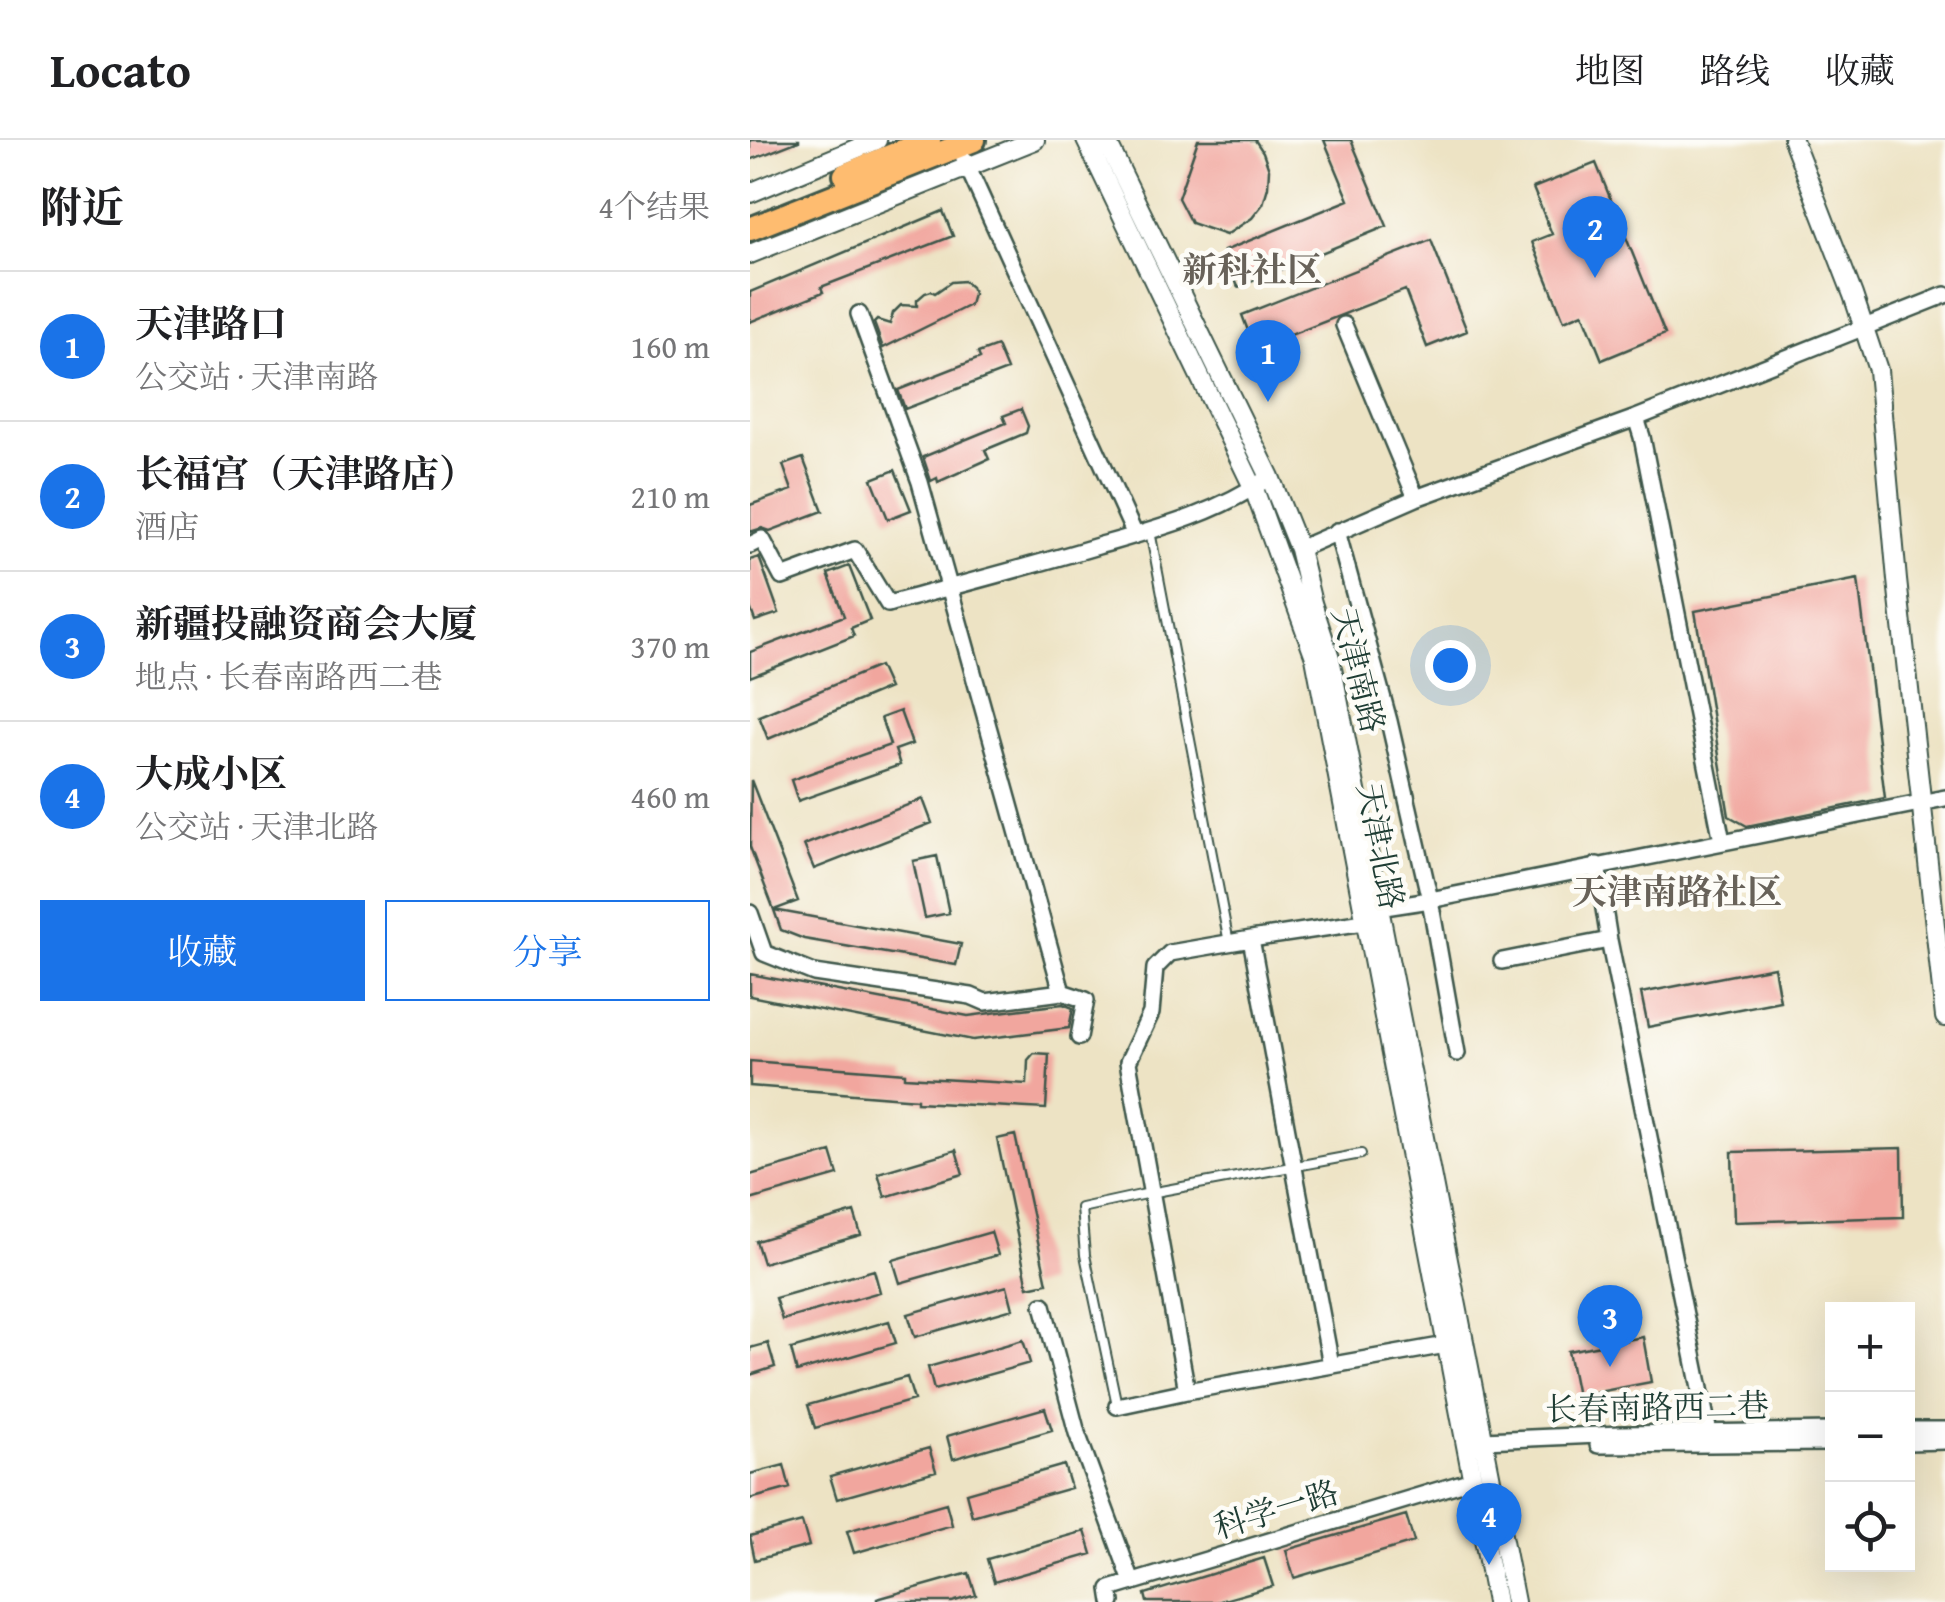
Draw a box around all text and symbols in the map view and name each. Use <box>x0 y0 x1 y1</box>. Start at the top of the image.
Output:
text: Locato <box>50 34 191 105</box>
text: 地图 <box>1575 45 1645 96</box>
text: 路线 <box>1700 45 1770 96</box>
text: 收藏 <box>1825 45 1895 96</box>
text: 附近 <box>40 176 124 237</box>
text: 4个结果 <box>599 183 710 230</box>
pin: 2 <box>1562 196 1628 278</box>
district label: 新科社区 <box>1182 244 1322 295</box>
text: 天津路口 <box>135 295 287 351</box>
pin: 1 <box>1236 320 1300 402</box>
text: 1 <box>64 323 81 370</box>
text: 160 m <box>631 323 710 370</box>
text: 公交站 · 天津南路 <box>135 353 378 400</box>
text: 长福宫（天津路店） <box>135 445 477 501</box>
text: 2 <box>64 473 81 520</box>
text: 210 m <box>631 473 710 520</box>
text: 酒店 <box>135 503 199 550</box>
text: 新疆投融资商会大厦 <box>135 595 477 651</box>
street label: 天津南路 <box>1321 602 1397 738</box>
text: 3 <box>64 623 81 670</box>
text: 370 m <box>631 623 710 670</box>
your location <box>1425 640 1476 691</box>
text: 地点 · 长春南路西二巷 <box>135 653 442 700</box>
text: 大成小区 <box>135 745 287 801</box>
text: 4 <box>64 773 81 820</box>
text: 460 m <box>631 773 710 820</box>
street label: 天津北路 <box>1346 779 1416 913</box>
text: 公交站 · 天津北路 <box>135 803 378 850</box>
district label: 天津南路社区 <box>1572 866 1782 917</box>
button: 收藏 <box>40 900 365 1001</box>
button: 分享 <box>385 900 710 1001</box>
pin: 3 <box>1578 1284 1642 1367</box>
map controls <box>1825 1302 1915 1572</box>
button: + <box>1825 1302 1915 1392</box>
street label: 长春南路西二巷 <box>1545 1382 1769 1432</box>
button: − <box>1825 1392 1915 1482</box>
street label: 科学一路 <box>1208 1468 1344 1550</box>
pin: 4 <box>1456 1482 1522 1565</box>
button: locate <box>1825 1482 1915 1572</box>

